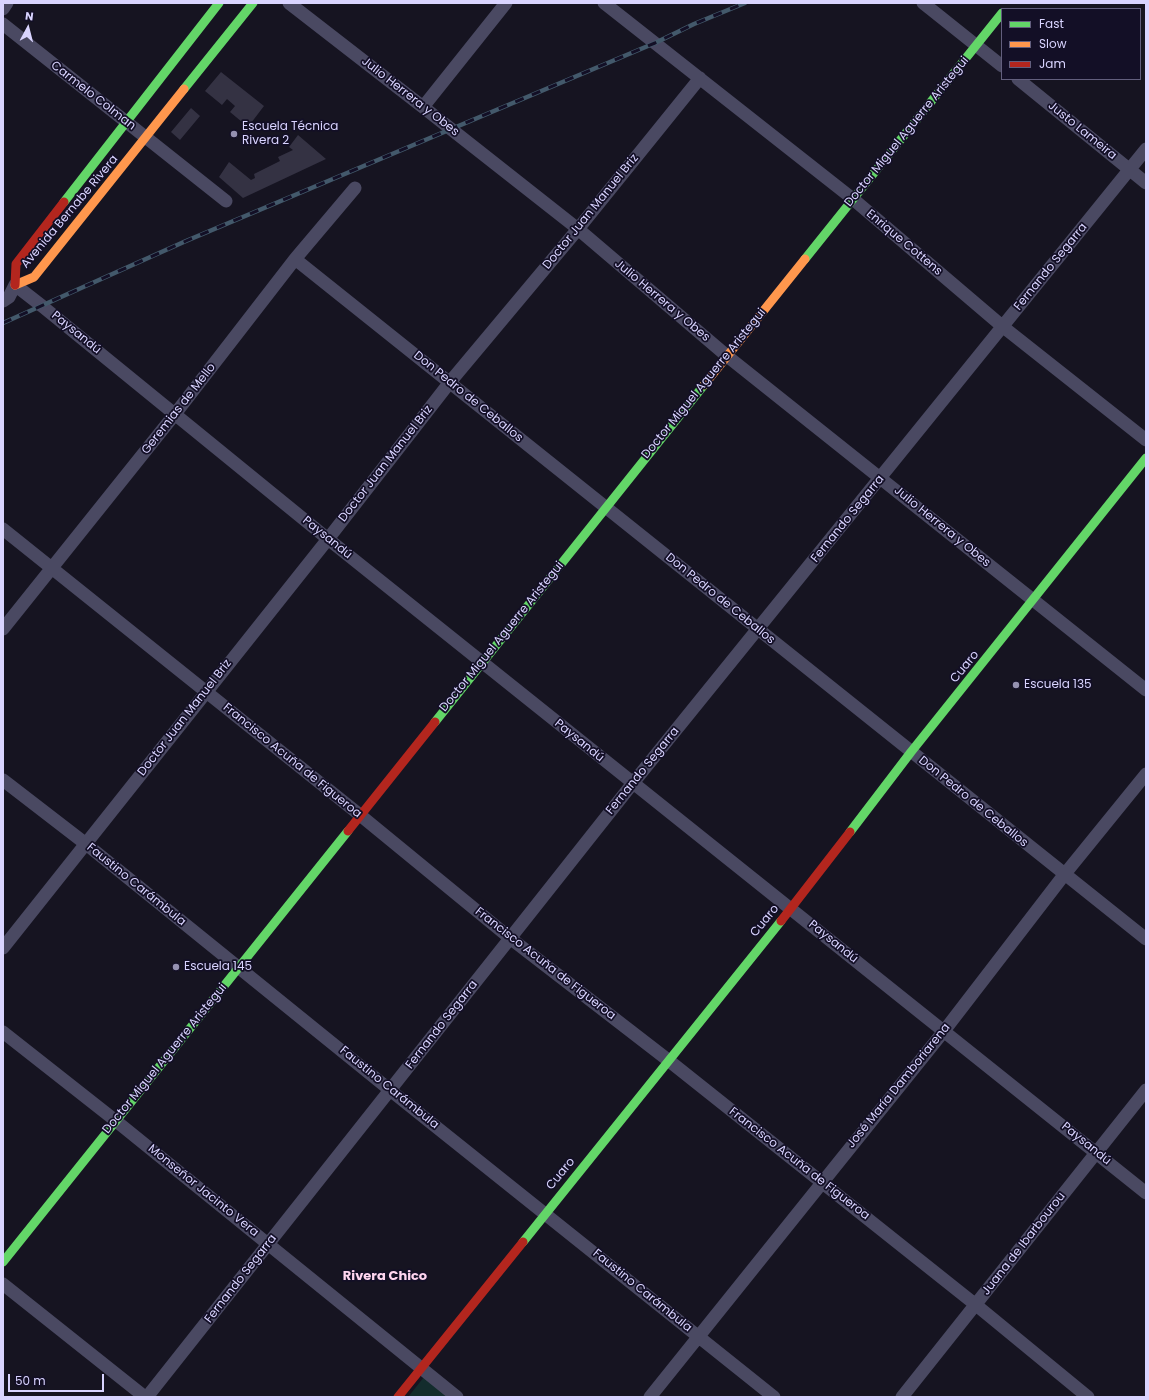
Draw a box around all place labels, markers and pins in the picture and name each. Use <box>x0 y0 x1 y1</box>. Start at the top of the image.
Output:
place label: Escuela Técnica Rivera 2 <box>242 120 338 148</box>
marker: Escuela Técnica Rivera 2 <box>229 129 239 139</box>
place label: Escuela 135 <box>1024 678 1092 692</box>
marker: Escuela 135 <box>1011 680 1021 690</box>
place label: Escuela 145 <box>184 960 252 974</box>
marker: Escuela 145 <box>171 962 181 972</box>

